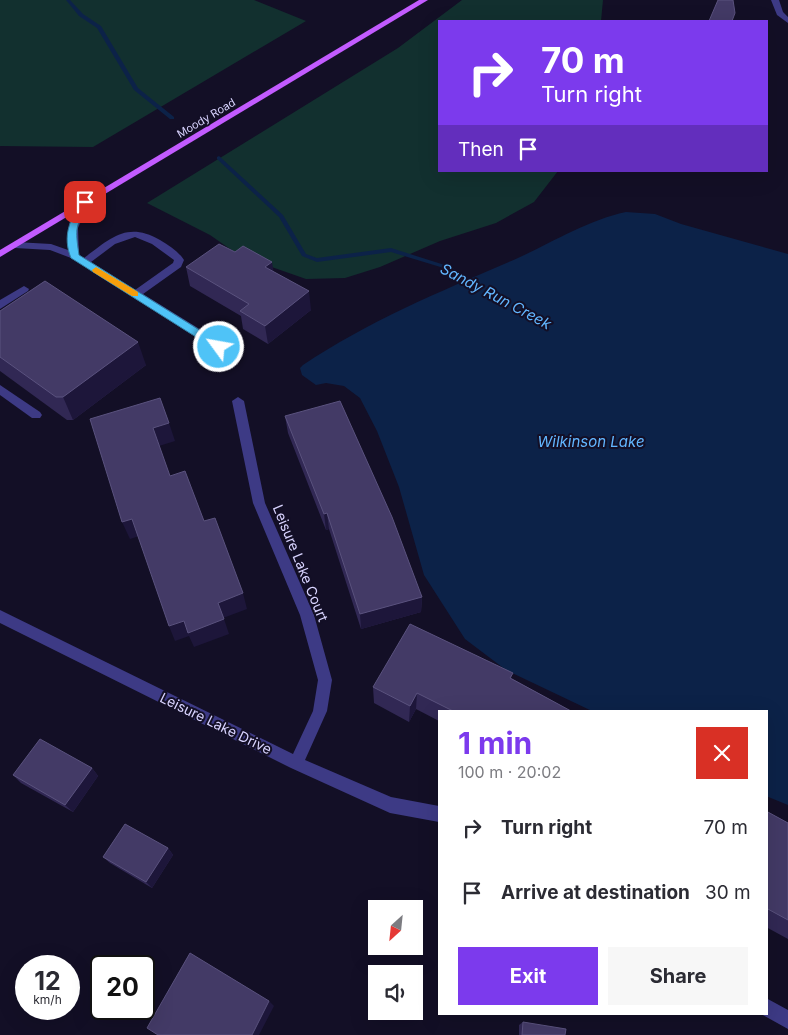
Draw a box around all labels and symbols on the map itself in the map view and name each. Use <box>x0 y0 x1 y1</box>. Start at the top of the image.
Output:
street label: Moody Road <box>174 95 238 141</box>
pin <box>64 181 106 223</box>
water label: Sandy Run Creek <box>437 259 555 334</box>
position arrow <box>192 320 244 372</box>
water label: Wilkinson Lake <box>537 432 645 451</box>
street label: Leisure Lake Court <box>270 502 332 624</box>
street label: Leisure Lake Drive <box>157 689 275 757</box>
north arrow <box>368 900 422 955</box>
speed limit sign: 20 <box>90 955 155 1020</box>

